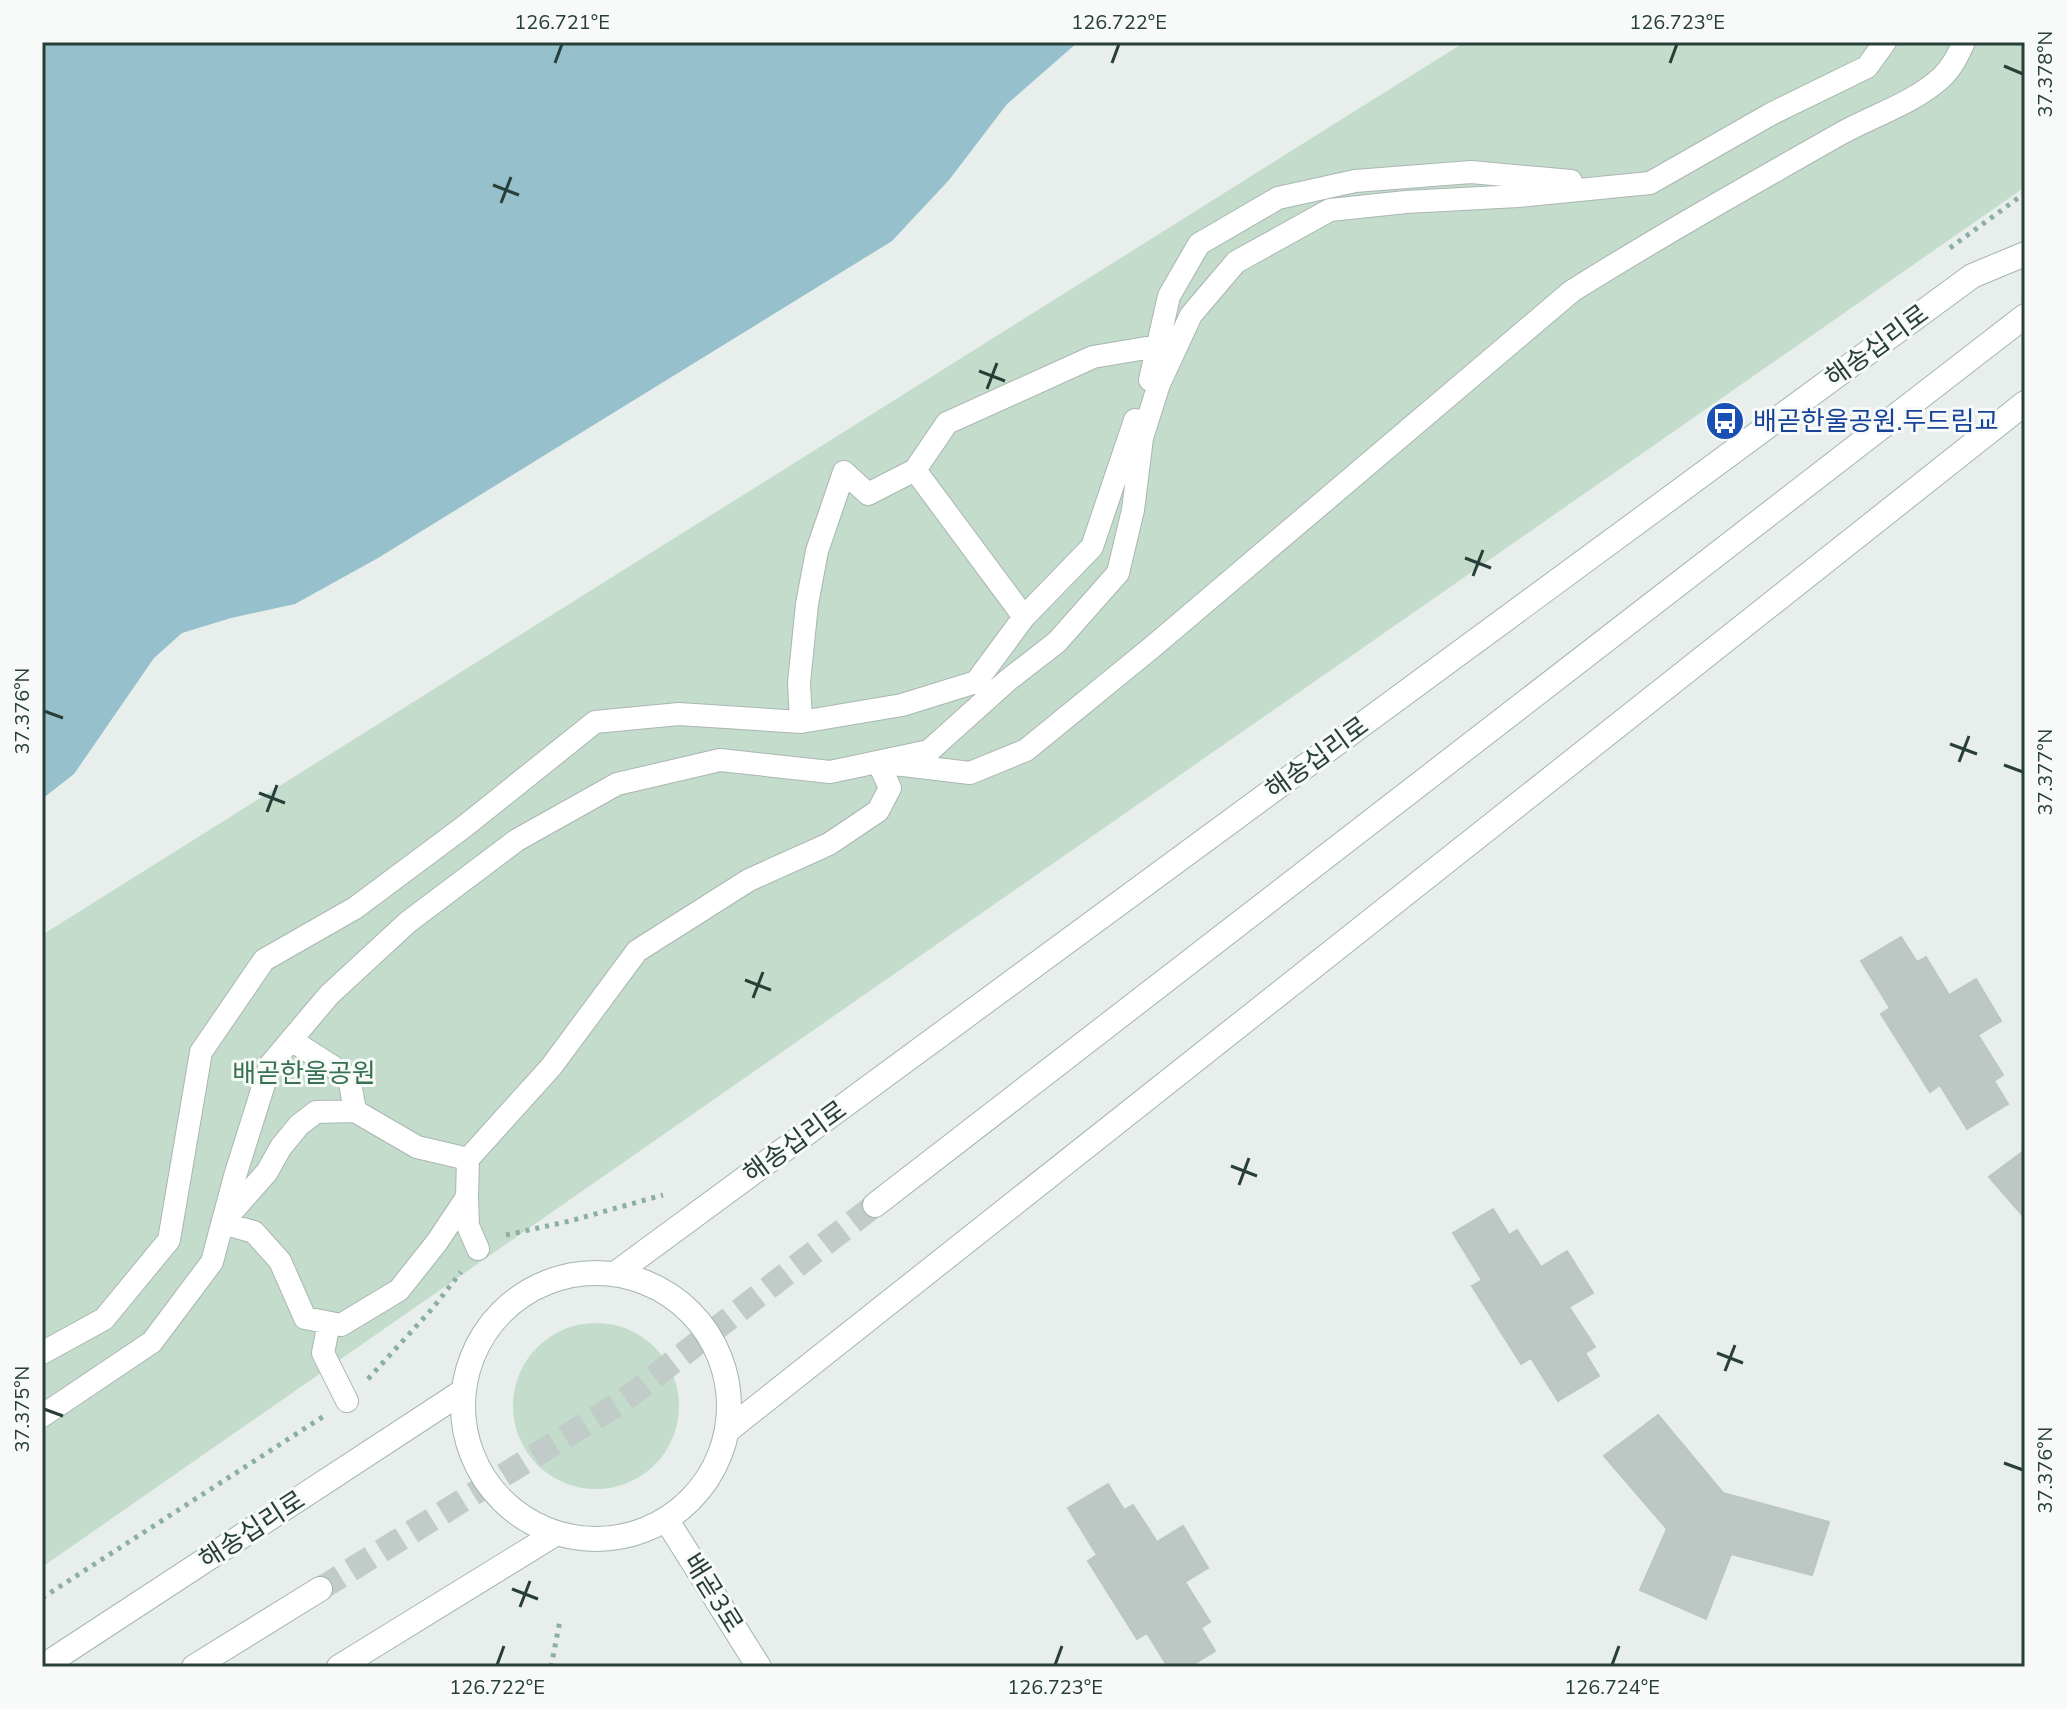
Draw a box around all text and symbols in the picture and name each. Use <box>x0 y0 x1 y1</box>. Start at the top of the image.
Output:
text: 126.721°E <box>514 9 610 36</box>
text: 126.722°E <box>1071 9 1167 36</box>
text: 126.723°E <box>1629 9 1725 36</box>
text: 37.378°N <box>2032 31 2059 117</box>
street label: 해송십리로 <box>1818 297 1936 395</box>
bus stop icon: 배곧한울공원.두드림교 <box>1704 400 1746 442</box>
place label: 배곧한울공원.두드림교 <box>1753 404 1998 439</box>
text: 37.376°N <box>9 668 36 754</box>
street label: 해송십리로 <box>1258 709 1376 807</box>
text: 37.377°N <box>2032 729 2059 815</box>
park label: 배곧한울공원 <box>232 1056 376 1091</box>
street label: 해송십리로 <box>736 1093 854 1191</box>
text: 37.375°N <box>9 1366 36 1452</box>
text: 37.376°N <box>2032 1427 2059 1513</box>
street label: 해송십리로 <box>192 1483 312 1577</box>
street label: 배곧3로 <box>675 1547 751 1639</box>
text: 126.722°E <box>449 1674 545 1701</box>
text: 126.723°E <box>1007 1674 1103 1701</box>
text: 126.724°E <box>1564 1674 1660 1701</box>

